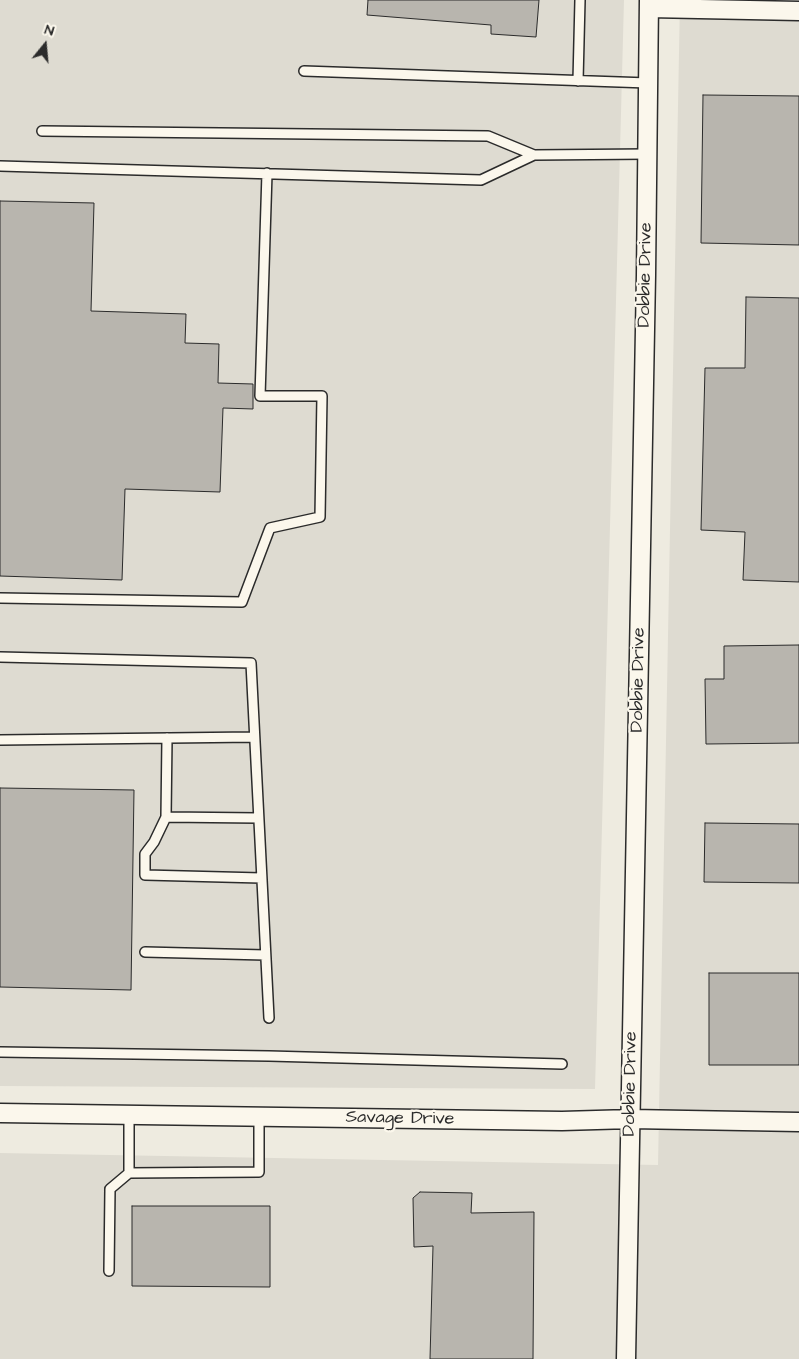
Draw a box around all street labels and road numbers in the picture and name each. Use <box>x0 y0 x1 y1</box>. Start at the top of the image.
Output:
street label: Dobbie Drive <box>634 222 658 328</box>
street label: Dobbie Drive <box>627 627 651 733</box>
street label: Dobbie Drive <box>619 1031 643 1137</box>
street label: Savage Drive <box>345 1107 455 1131</box>

